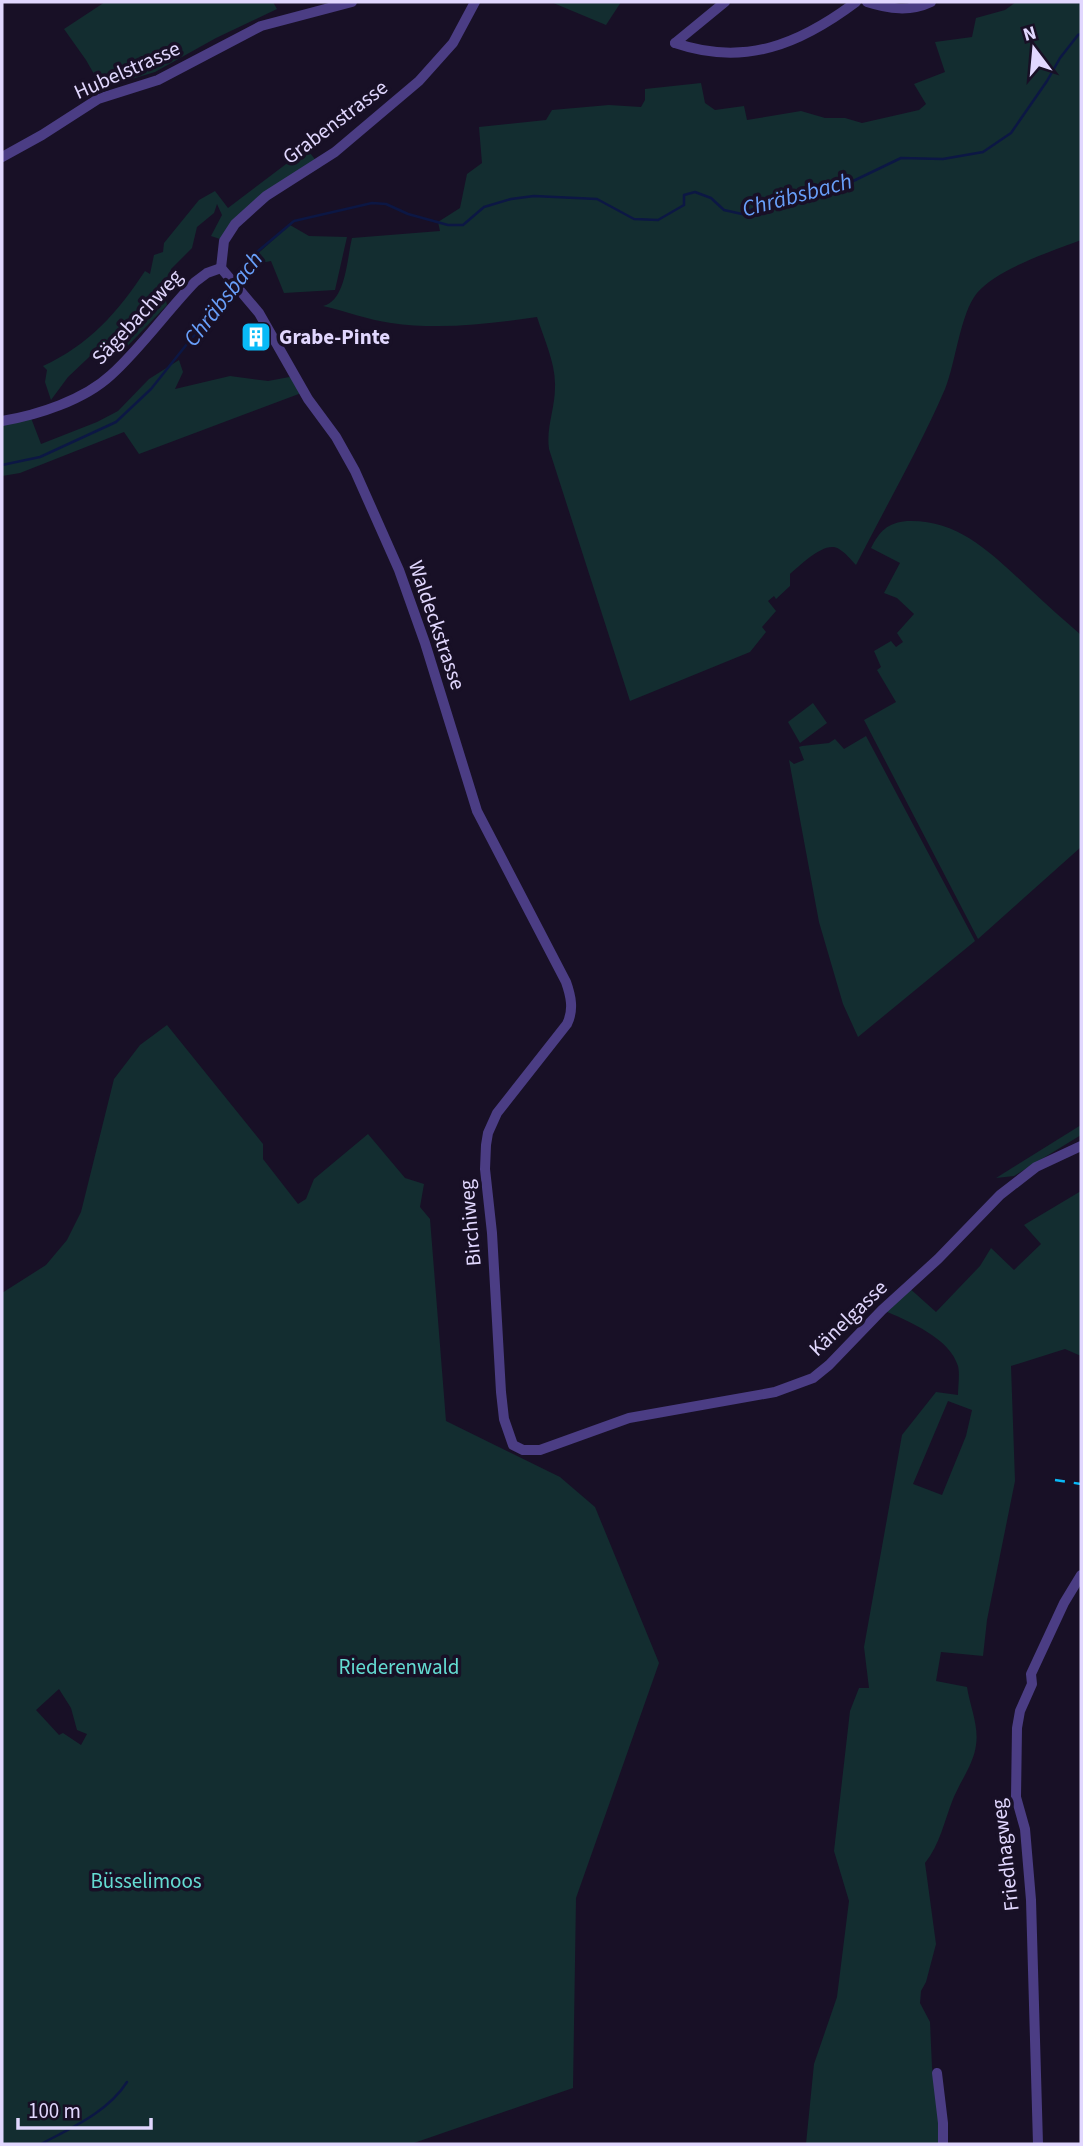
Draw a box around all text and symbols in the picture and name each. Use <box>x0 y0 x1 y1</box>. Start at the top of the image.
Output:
north arrow <box>999 14 1069 84</box>
text: N <box>1020 19 1040 49</box>
street label: Hubelstrasse <box>69 33 185 107</box>
street label: Grabenstrasse <box>276 72 394 172</box>
water label: Chräbsbach <box>738 164 856 226</box>
water label: Chräbsbach <box>175 244 271 354</box>
street label: Sägebachweg <box>85 262 190 372</box>
building icon: Grabe-Pinte <box>239 320 273 354</box>
place label: Grabe-Pinte <box>279 322 390 352</box>
street label: Waldeckstrasse <box>401 556 473 694</box>
street label: Birchiweg <box>451 1178 489 1267</box>
street label: Känelgasse <box>802 1273 894 1363</box>
park label: Riederenwald <box>338 1652 460 1682</box>
street label: Friedhagweg <box>983 1797 1027 1913</box>
park label: Büsselimoos <box>90 1866 202 1896</box>
scale bar <box>18 2086 150 2130</box>
text: 100 m <box>28 2096 81 2126</box>

